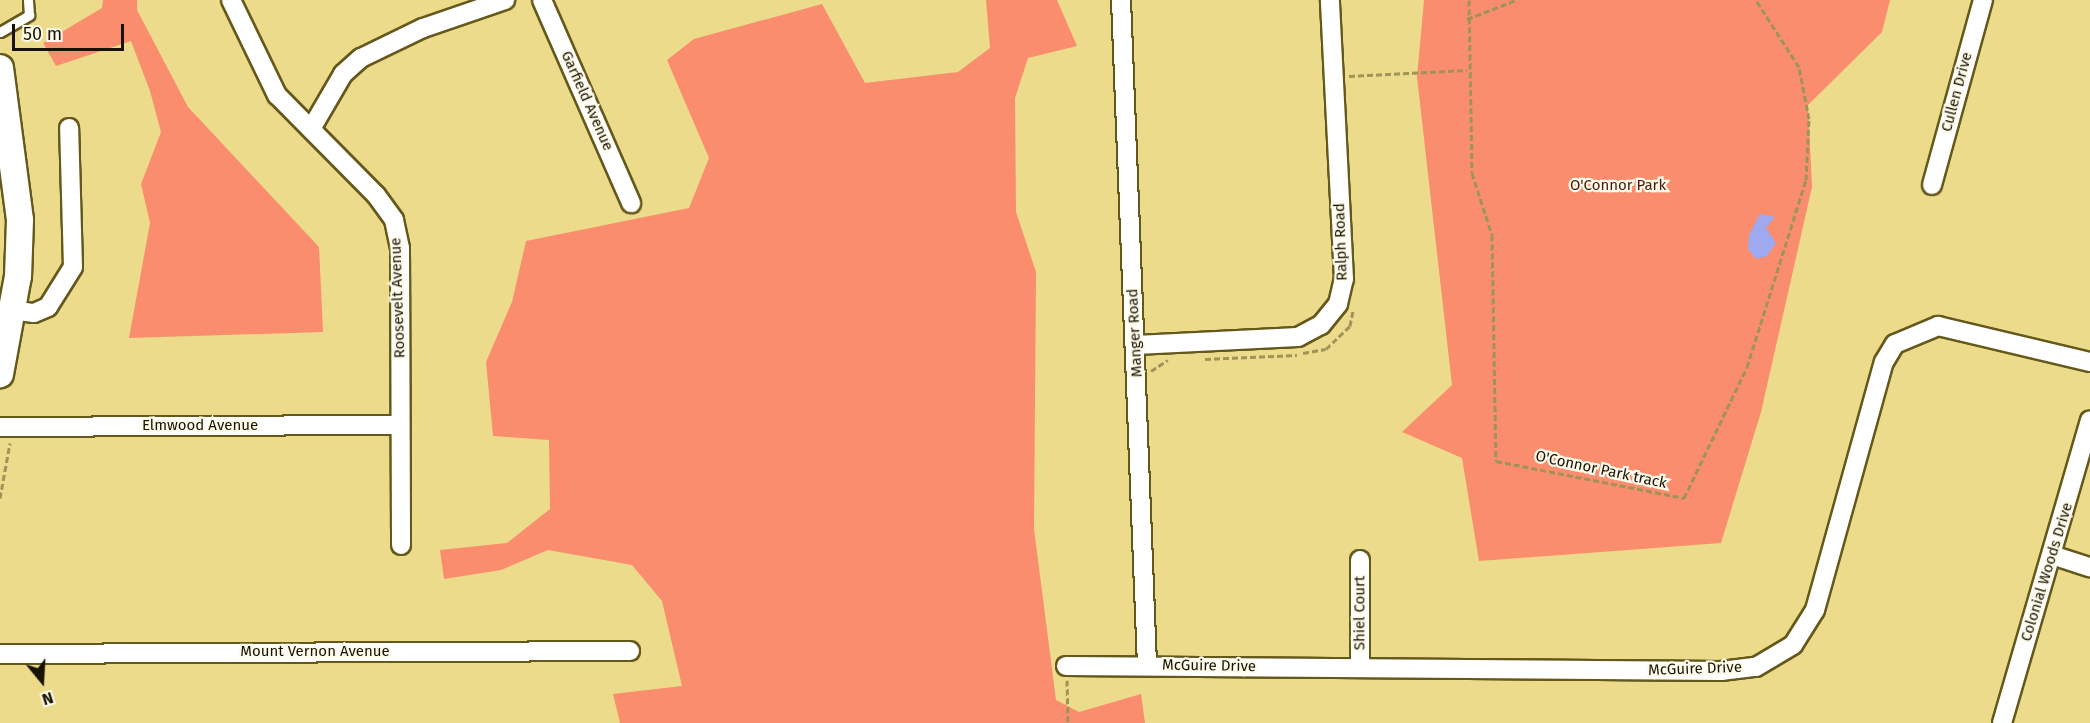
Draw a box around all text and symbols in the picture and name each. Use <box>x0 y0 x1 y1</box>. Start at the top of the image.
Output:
scale bar <box>15 12 128 50</box>
text: 50 m <box>23 23 62 45</box>
street label: Garfield Avenue <box>557 48 617 154</box>
street label: Cullen Drive <box>1938 50 1976 134</box>
park label: O'Connor Park <box>1570 177 1666 195</box>
street label: Ralph Road <box>1331 203 1351 281</box>
street label: Roosevelt Avenue <box>387 237 409 359</box>
street label: Manger Road <box>1124 288 1146 378</box>
street label: Elmwood Avenue <box>142 417 258 435</box>
street label: O'Connor Park track <box>1534 447 1668 493</box>
street label: Colonial Woods Drive <box>2017 500 2077 644</box>
street label: Shiel Court <box>1351 576 1369 650</box>
street label: Mount Vernon Avenue <box>240 643 390 661</box>
north arrow <box>12 651 72 711</box>
street label: McGuire Drive <box>1162 656 1256 676</box>
street label: McGuire Drive <box>1648 658 1742 680</box>
text: N <box>40 688 56 709</box>

